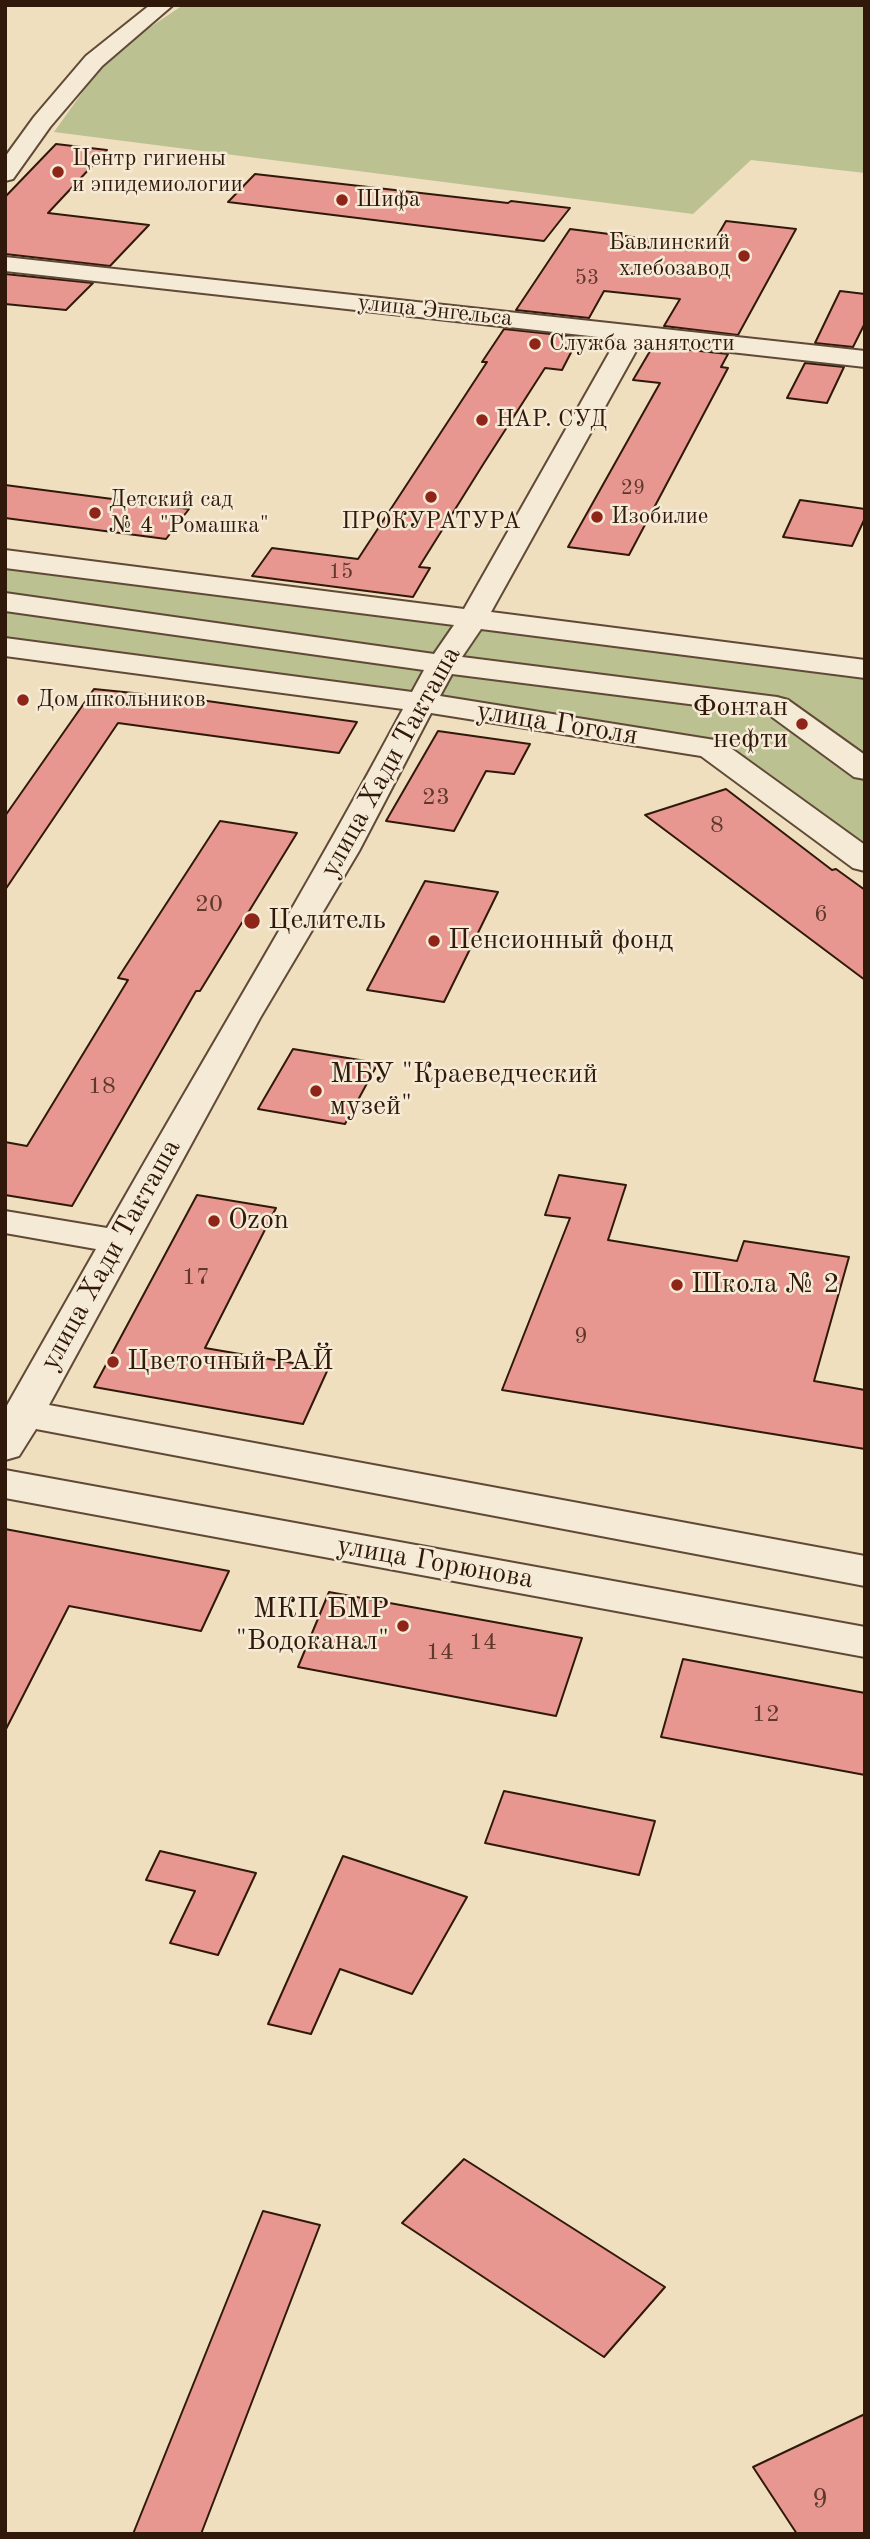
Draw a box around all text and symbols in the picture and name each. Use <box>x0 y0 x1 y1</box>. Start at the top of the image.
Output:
place label: Центр гигиены и эпидемиологии <box>72 145 243 199</box>
marker: Центр гигиены и эпидемиологии <box>50 164 66 180</box>
place label: Шифа <box>356 186 420 214</box>
marker: Шифа <box>334 192 350 208</box>
place label: Бавлинский хлебозавод <box>608 229 730 283</box>
marker: Бавлинский хлебозавод <box>736 248 752 264</box>
house number: 53 <box>575 265 599 291</box>
street label: улица Энгельса <box>356 289 514 333</box>
place label: Служба занятости <box>549 330 735 358</box>
marker: Служба занятости <box>527 336 543 352</box>
place label: НАР. СУД <box>496 406 607 434</box>
marker: НАР. СУД <box>474 412 490 428</box>
house number: 29 <box>621 475 645 501</box>
place label: Детский сад № 4 "Ромашка" <box>109 486 269 540</box>
marker: ПРОКУРАТУРА <box>423 489 439 505</box>
place label: Изобилие <box>611 503 708 531</box>
marker: Детский сад № 4 "Ромашка" <box>87 505 103 521</box>
place label: ПРОКУРАТУРА <box>342 508 520 536</box>
marker: Изобилие <box>589 509 605 525</box>
house number: 15 <box>329 559 353 585</box>
street label: улица Хади Такташа <box>313 640 469 884</box>
place label: Дом школьников <box>37 686 206 714</box>
place label: Фонтан нефти <box>693 691 788 757</box>
marker: Дом школьников <box>15 692 31 708</box>
street label: улица Гоголя <box>474 695 640 753</box>
marker: Фонтан нефти <box>794 716 810 732</box>
house number: 23 <box>422 784 450 812</box>
house number: 8 <box>710 812 724 840</box>
house number: 20 <box>195 891 223 919</box>
house number: 6 <box>814 901 828 929</box>
place label: Целитель <box>268 904 386 938</box>
marker: Целитель <box>242 911 262 931</box>
place label: Пенсионный фонд <box>448 924 673 958</box>
marker: Пенсионный фонд <box>426 933 442 949</box>
place label: МБУ "Краеведческий музей" <box>330 1058 598 1124</box>
house number: 18 <box>88 1073 116 1101</box>
marker: МБУ "Краеведческий музей" <box>308 1083 324 1099</box>
street label: улица Хади Такташа <box>33 1133 189 1377</box>
place label: Ozon <box>228 1204 289 1238</box>
marker: Ozon <box>206 1213 222 1229</box>
house number: 17 <box>182 1264 210 1292</box>
place label: Школа № 2 <box>691 1268 840 1302</box>
marker: Школа № 2 <box>669 1277 685 1293</box>
house number: 9 <box>574 1323 588 1351</box>
place label: Цветочный РАЙ <box>127 1345 334 1379</box>
marker: Цветочный РАЙ <box>105 1354 121 1370</box>
street label: улица Горюнова <box>334 1529 536 1597</box>
place label: МКП БМР "Водоканал" <box>236 1593 389 1659</box>
marker: МКП БМР "Водоканал" <box>395 1618 411 1634</box>
house number: 14 <box>469 1629 497 1657</box>
house number: 14 <box>426 1639 454 1667</box>
house number: 12 <box>752 1701 780 1729</box>
house number: 9 <box>812 2483 828 2517</box>

